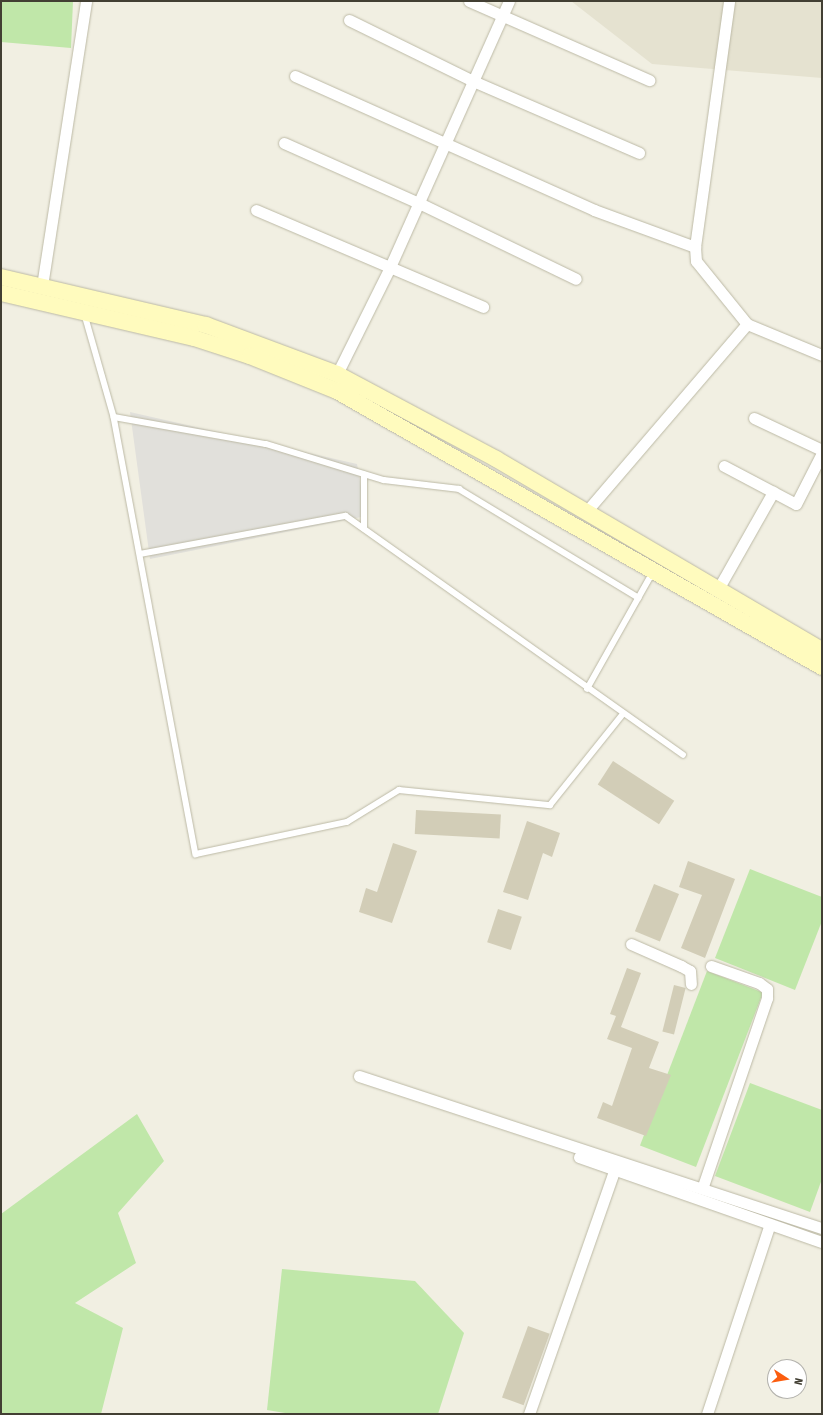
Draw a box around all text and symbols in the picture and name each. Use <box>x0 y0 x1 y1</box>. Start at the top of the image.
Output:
north arrow <box>767 1359 807 1399</box>
text: N <box>791 1377 805 1386</box>

